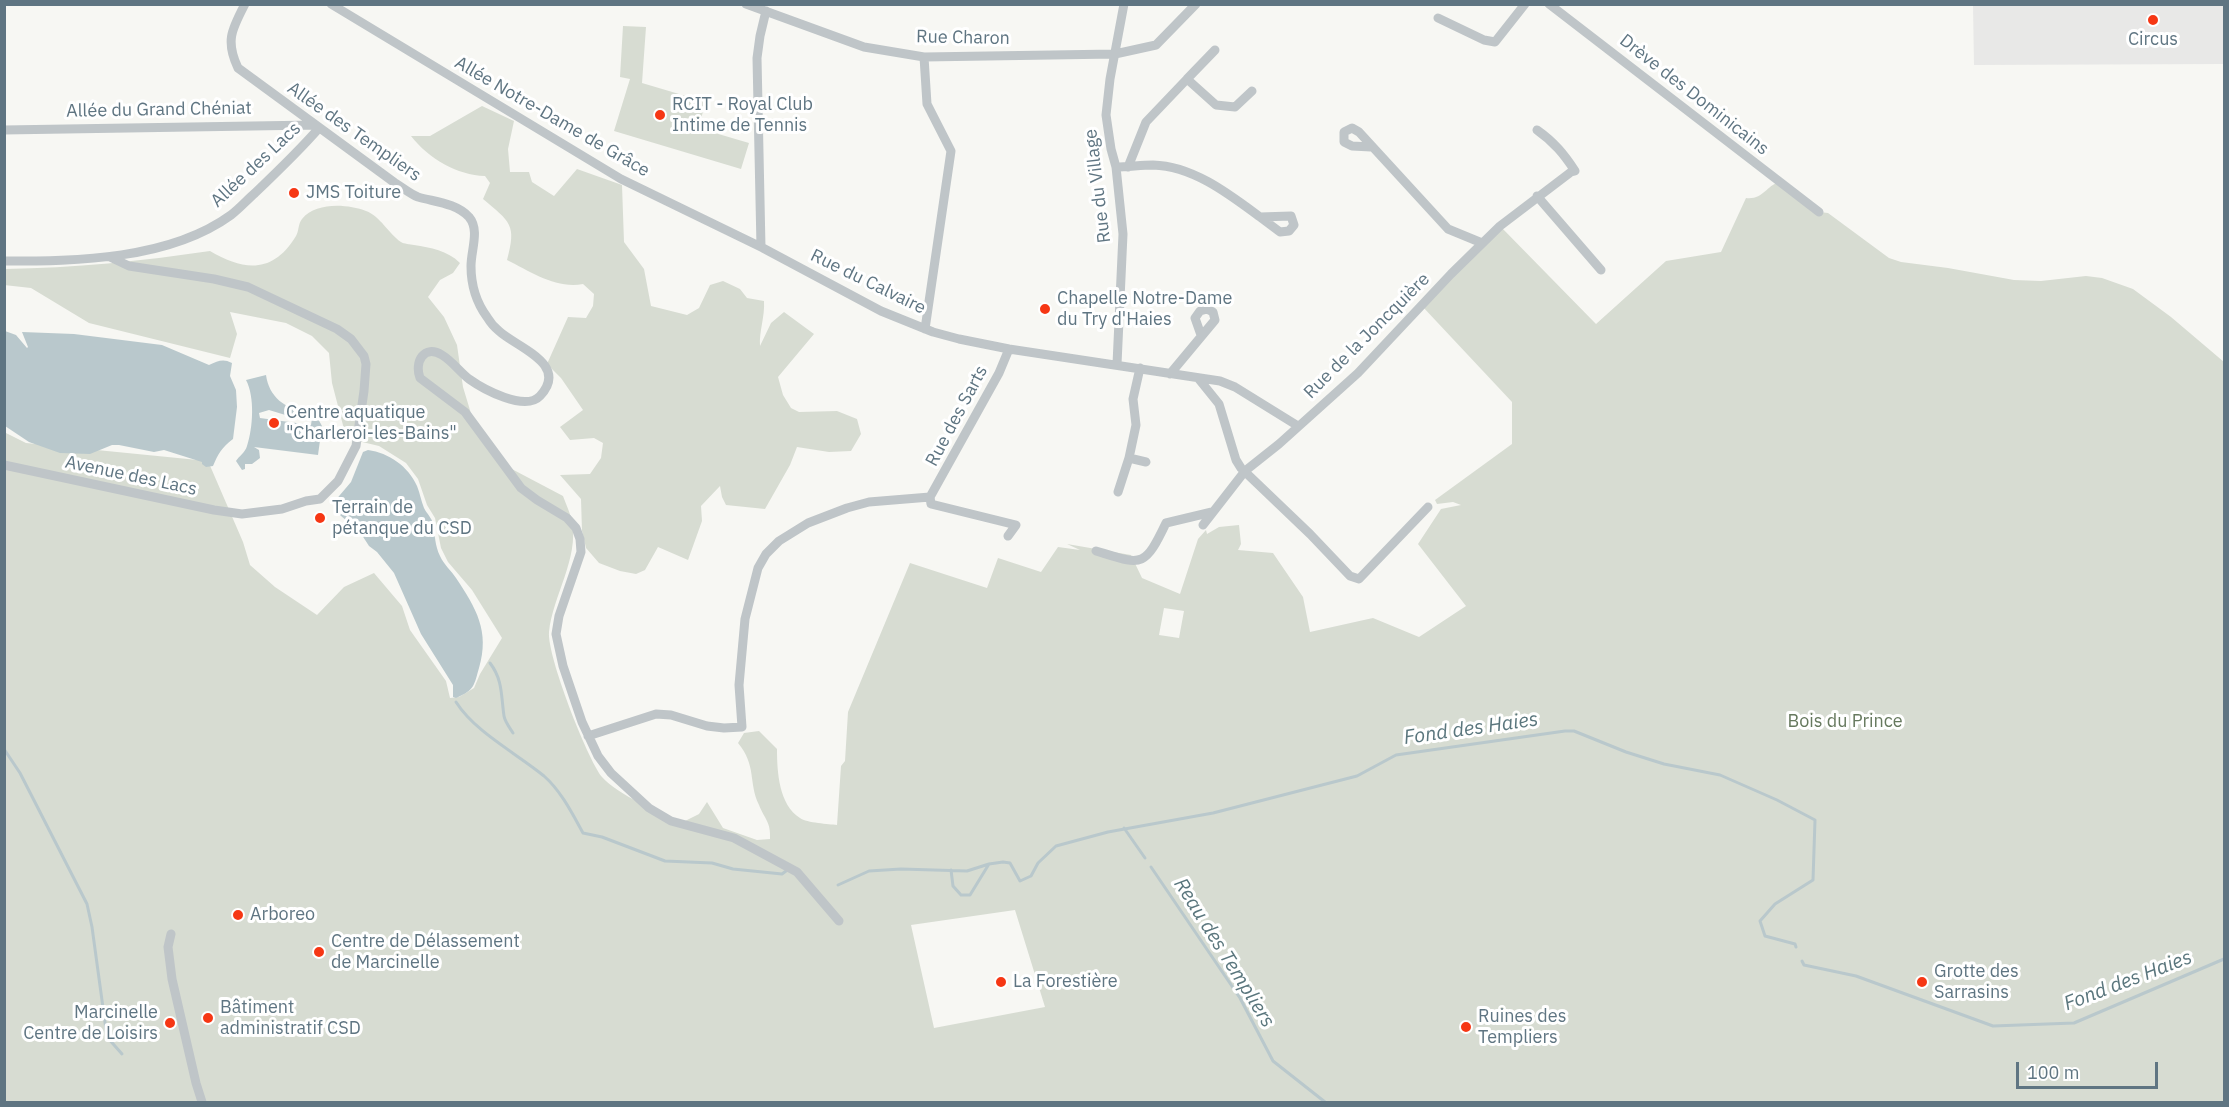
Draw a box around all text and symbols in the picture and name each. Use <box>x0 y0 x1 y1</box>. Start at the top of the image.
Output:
marker: Circus <box>2146 13 2160 27</box>
street label: Rue Charon <box>916 26 1010 50</box>
place label: Circus <box>2128 29 2178 51</box>
street label: Drève des Dominicains <box>1615 30 1773 160</box>
street label: Allée Notre-Dame de Grâce <box>451 52 653 182</box>
street label: Allée des Templiers <box>283 78 425 186</box>
place label: RCIT - Royal Club Intime de Tennis <box>672 94 813 136</box>
street label: Allée du Grand Chéniat <box>66 98 252 122</box>
marker: RCIT - Royal Club Intime de Tennis <box>653 108 667 122</box>
street label: Allée des Lacs <box>207 118 305 212</box>
street label: Rue du Village <box>1080 128 1116 244</box>
place label: JMS Toiture <box>306 182 401 204</box>
marker: JMS Toiture <box>287 186 301 200</box>
street label: Rue du Calvaire <box>807 245 929 319</box>
street label: Rue de la Joncquière <box>1300 269 1434 403</box>
place label: Chapelle Notre-Dame du Try d'Haies <box>1057 288 1232 330</box>
marker: Chapelle Notre-Dame du Try d'Haies <box>1038 302 1052 316</box>
street label: Rue des Sarts <box>921 362 993 470</box>
place label: Centre aquatique "Charleroi-les-Bains" <box>286 402 457 444</box>
marker: Centre aquatique "Charleroi-les-Bains" <box>267 416 281 430</box>
street label: Avenue des Lacs <box>63 451 199 501</box>
place label: Terrain de pétanque du CSD <box>332 497 472 540</box>
marker: Terrain de pétanque du CSD <box>313 511 327 525</box>
water label: Fond des Haies <box>1402 708 1540 750</box>
park label: Bois du Prince <box>1787 711 1903 733</box>
water label: Reau des Templiers <box>1168 874 1280 1032</box>
place label: Arboreo <box>250 904 315 926</box>
marker: Arboreo <box>231 908 245 922</box>
place label: Centre de Délassement de Marcinelle <box>331 931 520 974</box>
marker: Centre de Délassement de Marcinelle <box>312 945 326 959</box>
water label: Fond des Haies <box>2061 946 2195 1016</box>
place label: Grotte des Sarrasins <box>1934 961 2019 1004</box>
place label: La Forestière <box>1013 971 1118 993</box>
marker: La Forestière <box>994 975 1008 989</box>
marker: Grotte des Sarrasins <box>1915 975 1929 989</box>
place label: Bâtiment administratif CSD <box>220 997 361 1040</box>
place label: Marcinelle Centre de Loisirs <box>23 1002 158 1044</box>
place label: Ruines des Templiers <box>1478 1006 1566 1048</box>
marker: Bâtiment administratif CSD <box>201 1011 215 1025</box>
marker: Marcinelle Centre de Loisirs <box>163 1016 177 1030</box>
marker: Ruines des Templiers <box>1459 1020 1473 1034</box>
scale bar <box>2019 1050 2162 1088</box>
text: 100 m <box>2027 1061 2079 1084</box>

